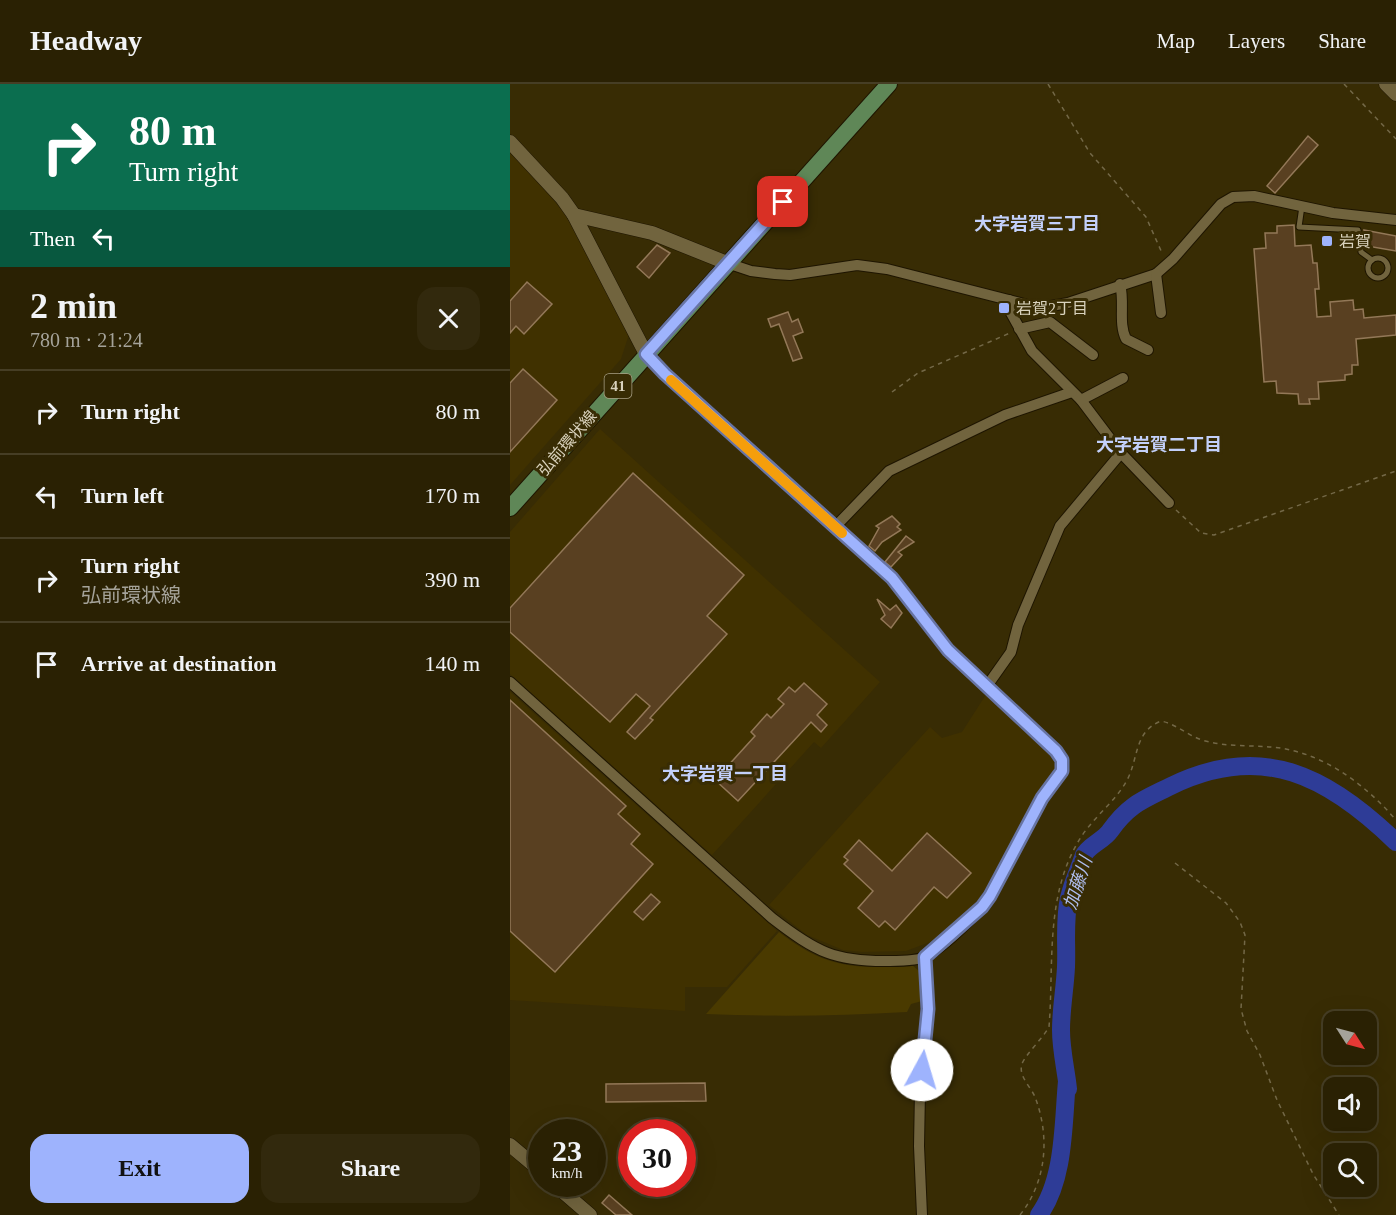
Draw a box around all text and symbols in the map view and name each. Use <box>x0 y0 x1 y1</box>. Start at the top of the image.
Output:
text: Headway <box>30 25 142 56</box>
text: Map <box>1157 29 1195 53</box>
text: Layers <box>1228 29 1285 53</box>
text: Share <box>1318 29 1366 53</box>
icon: right <box>30 108 108 186</box>
text: 80 m <box>129 108 217 154</box>
text: Turn right <box>129 157 238 187</box>
pin <box>757 176 808 227</box>
icon: arrive <box>766 185 799 218</box>
district label: 大字岩賀三丁目 <box>974 214 1100 234</box>
icon: left <box>87 222 120 255</box>
text: Then <box>30 226 75 251</box>
place label: 岩賀 <box>1339 233 1371 250</box>
marker: 岩賀 <box>1320 234 1334 248</box>
text: 2 min <box>30 286 117 326</box>
button: close <box>417 287 480 350</box>
place label: 岩賀2丁目 <box>1016 300 1088 317</box>
marker: 岩賀2丁目 <box>997 301 1011 315</box>
text: 780 m · 21:24 <box>30 329 143 351</box>
road number: 41 <box>604 374 632 398</box>
icon: right <box>30 396 63 429</box>
text: Turn right <box>81 399 180 424</box>
text: 80 m <box>435 399 480 424</box>
street label: 弘前環状線 <box>534 407 600 479</box>
district label: 大字岩賀二丁目 <box>1096 435 1222 455</box>
icon: left <box>30 480 63 513</box>
text: Turn left <box>81 483 164 508</box>
text: 170 m <box>424 483 480 508</box>
text: Turn right <box>81 553 180 578</box>
icon: right <box>30 564 63 597</box>
text: 390 m <box>424 567 480 592</box>
text: 弘前環状線 <box>81 584 181 606</box>
icon: arrive <box>30 648 63 681</box>
text: Arrive at destination <box>81 651 277 676</box>
text: 140 m <box>424 651 480 676</box>
district label: 大字岩賀一丁目 <box>662 764 788 784</box>
water label: 加藤川 <box>1060 852 1096 912</box>
north arrow <box>1323 1011 1377 1065</box>
map controls <box>1323 1011 1377 1197</box>
position arrow <box>890 1038 954 1102</box>
button: sound <box>1323 1077 1377 1131</box>
speed limit sign: 30 <box>618 1119 696 1197</box>
button: Exit <box>30 1134 249 1203</box>
button: Share <box>261 1134 480 1203</box>
text: 23 <box>552 1134 582 1167</box>
button: search <box>1323 1143 1377 1197</box>
text: km/h <box>552 1165 582 1181</box>

